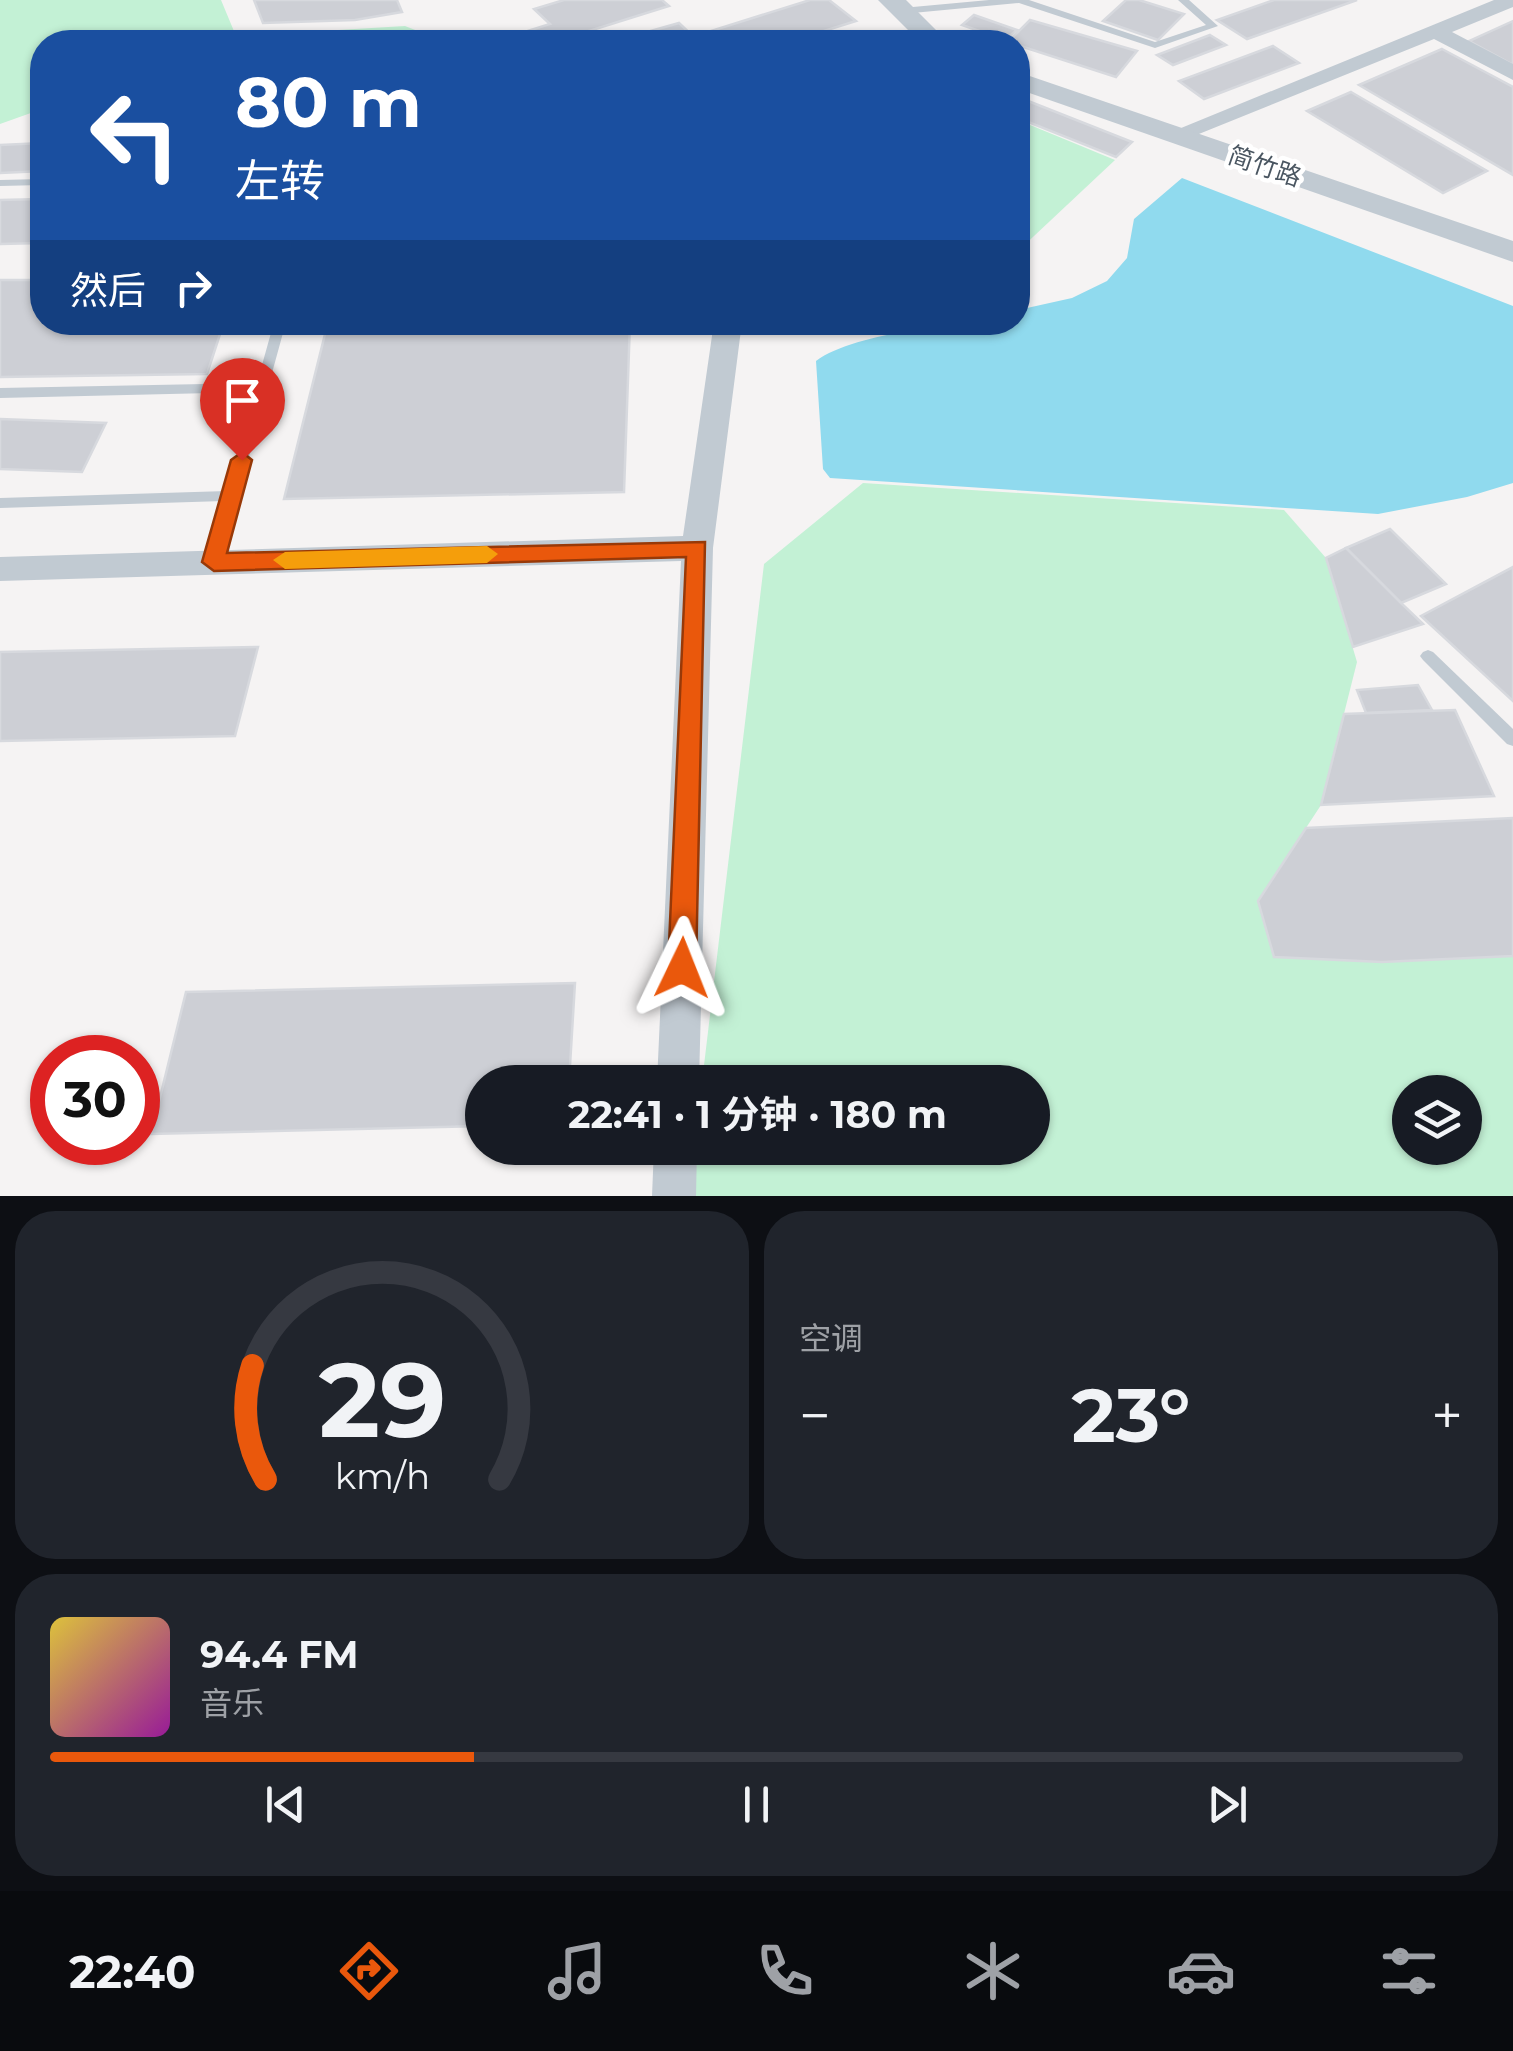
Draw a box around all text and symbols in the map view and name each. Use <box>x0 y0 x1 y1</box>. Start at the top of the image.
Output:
text: 80 m <box>235 59 422 145</box>
icon: left <box>70 70 200 200</box>
street label: 简竹路 <box>1225 140 1305 192</box>
text: 左转 <box>235 153 325 208</box>
icon: right <box>166 260 221 315</box>
text: 然后 <box>70 267 146 314</box>
pin <box>200 358 285 461</box>
icon: arrive <box>215 373 270 428</box>
position arrow <box>630 916 734 1020</box>
speed limit sign: 30 <box>30 1035 160 1165</box>
map controls <box>1392 1075 1482 1165</box>
button: layers <box>1392 1075 1482 1165</box>
text: 22:41 · 1 分钟 · 180 m <box>568 1091 947 1138</box>
text: 空调 <box>799 1319 863 1358</box>
text: 29 <box>318 1336 446 1463</box>
text: 23° <box>1072 1369 1190 1461</box>
text: − <box>799 1382 831 1449</box>
text: + <box>1431 1382 1463 1449</box>
text: km/h <box>334 1454 430 1498</box>
text: 94.4 FM <box>200 1631 359 1678</box>
text: 音乐 <box>200 1684 264 1723</box>
icon: previous <box>258 1777 313 1832</box>
icon: pause <box>729 1777 784 1832</box>
icon: next <box>1200 1777 1255 1832</box>
icon: directions <box>334 1936 404 2006</box>
icon: music <box>542 1936 612 2006</box>
icon: phone <box>750 1936 820 2006</box>
icon: climate <box>958 1936 1028 2006</box>
icon: car <box>1166 1936 1236 2006</box>
icon: filters <box>1374 1936 1444 2006</box>
text: 22:40 <box>69 1944 195 1999</box>

